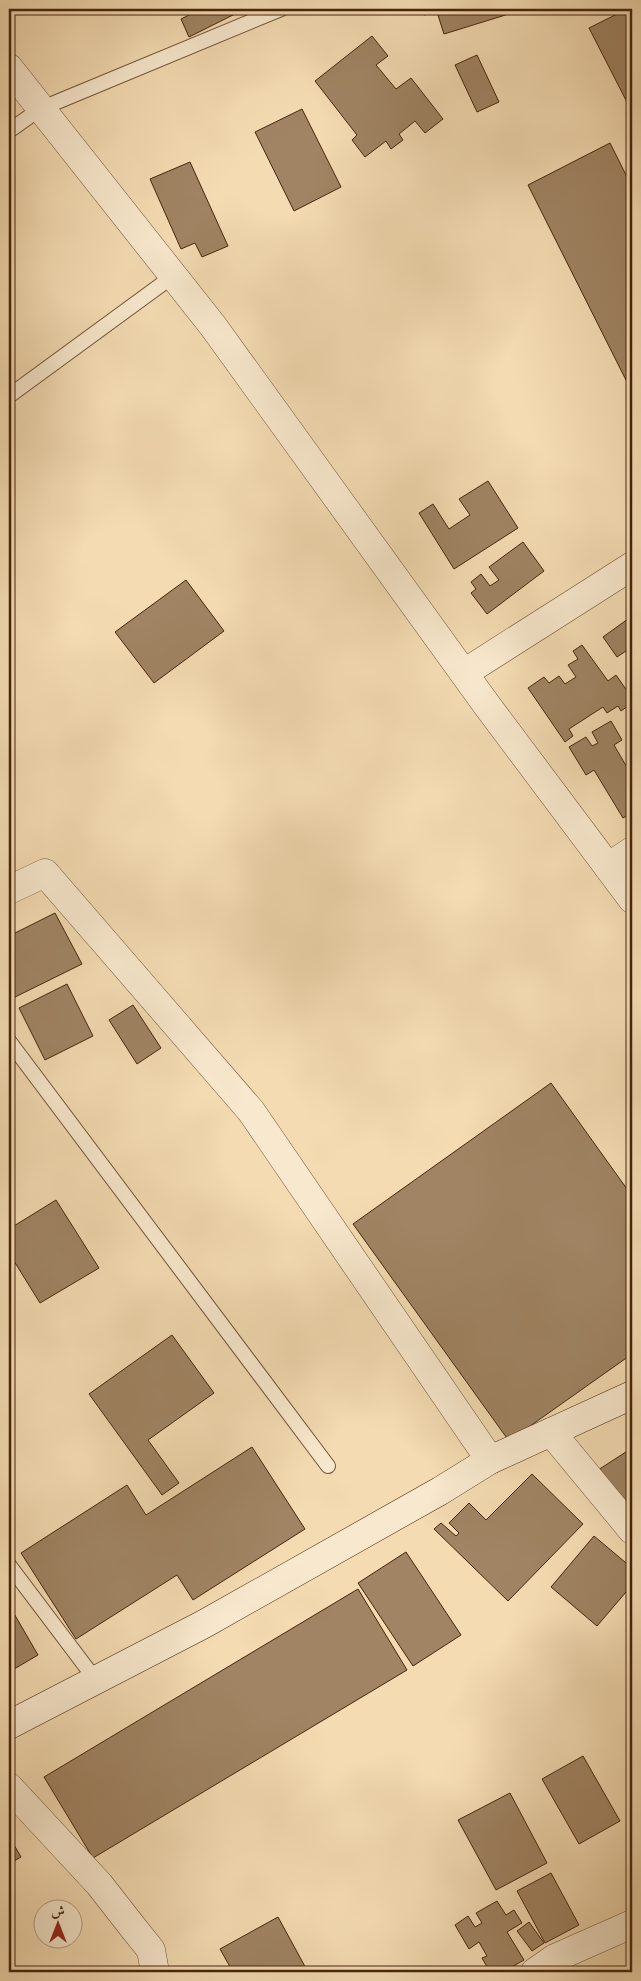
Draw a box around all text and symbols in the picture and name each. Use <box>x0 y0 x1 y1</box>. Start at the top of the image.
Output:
north arrow <box>32 1898 82 1948</box>
text: ش <box>51 1905 65 1919</box>

